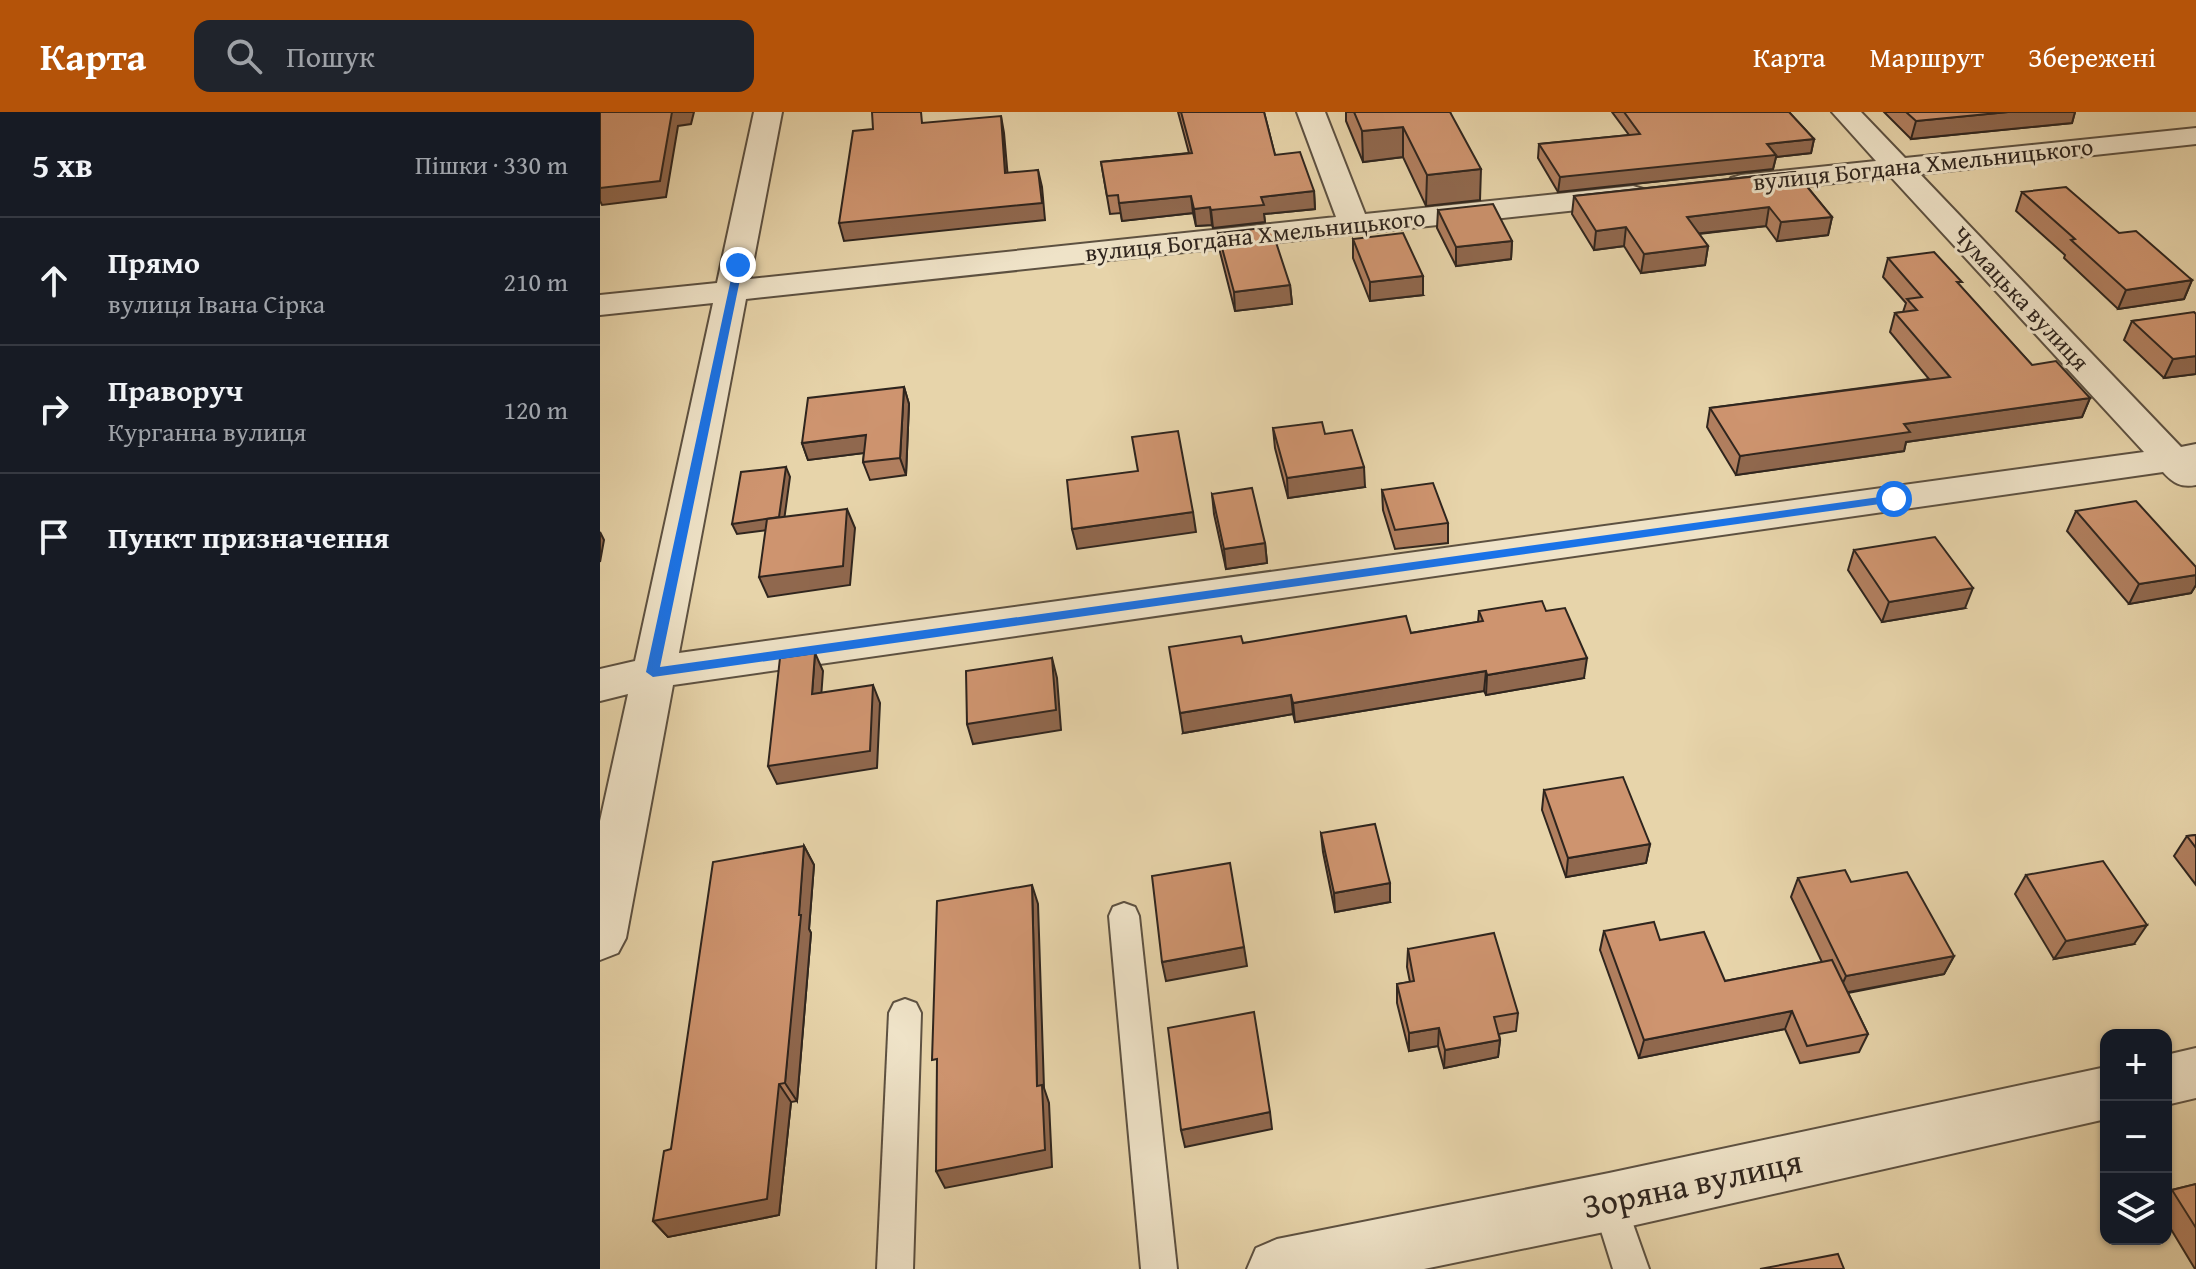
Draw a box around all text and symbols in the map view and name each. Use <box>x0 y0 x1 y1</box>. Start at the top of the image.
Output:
search box <box>194 20 754 92</box>
text: Карта <box>40 28 146 84</box>
icon: search <box>222 34 266 78</box>
text: Пошук <box>286 34 375 78</box>
text: Карта <box>1753 36 1826 77</box>
text: Маршрут <box>1870 36 1984 77</box>
text: Збережені <box>2028 36 2156 77</box>
street label: вулиця Богдана Хмельницького <box>1751 129 2095 199</box>
text: 5 хв <box>32 140 93 189</box>
text: Пішки · 330 m <box>415 145 568 184</box>
street label: вулиця Богдана Хмельницького <box>1083 200 1427 270</box>
street label: Чумацька вулиця <box>1944 218 2098 378</box>
text: Прямо <box>108 240 200 284</box>
route end <box>720 247 756 283</box>
icon: ahead <box>32 259 76 303</box>
text: 210 m <box>503 262 568 301</box>
text: вулиця Івана Сірка <box>108 284 325 323</box>
text: Праворуч <box>108 368 243 412</box>
icon: right <box>32 387 76 431</box>
text: 120 m <box>503 390 568 429</box>
text: Курганна вулиця <box>108 412 307 451</box>
route start <box>1876 481 1912 517</box>
icon: arrive <box>32 515 76 559</box>
text: Пункт призначення <box>108 515 389 559</box>
map controls <box>2100 1029 2172 1245</box>
button: + <box>2100 1029 2172 1101</box>
button: − <box>2100 1101 2172 1173</box>
street label: Зоряна вулиця <box>1578 1136 1806 1230</box>
button: layers <box>2100 1173 2172 1245</box>

